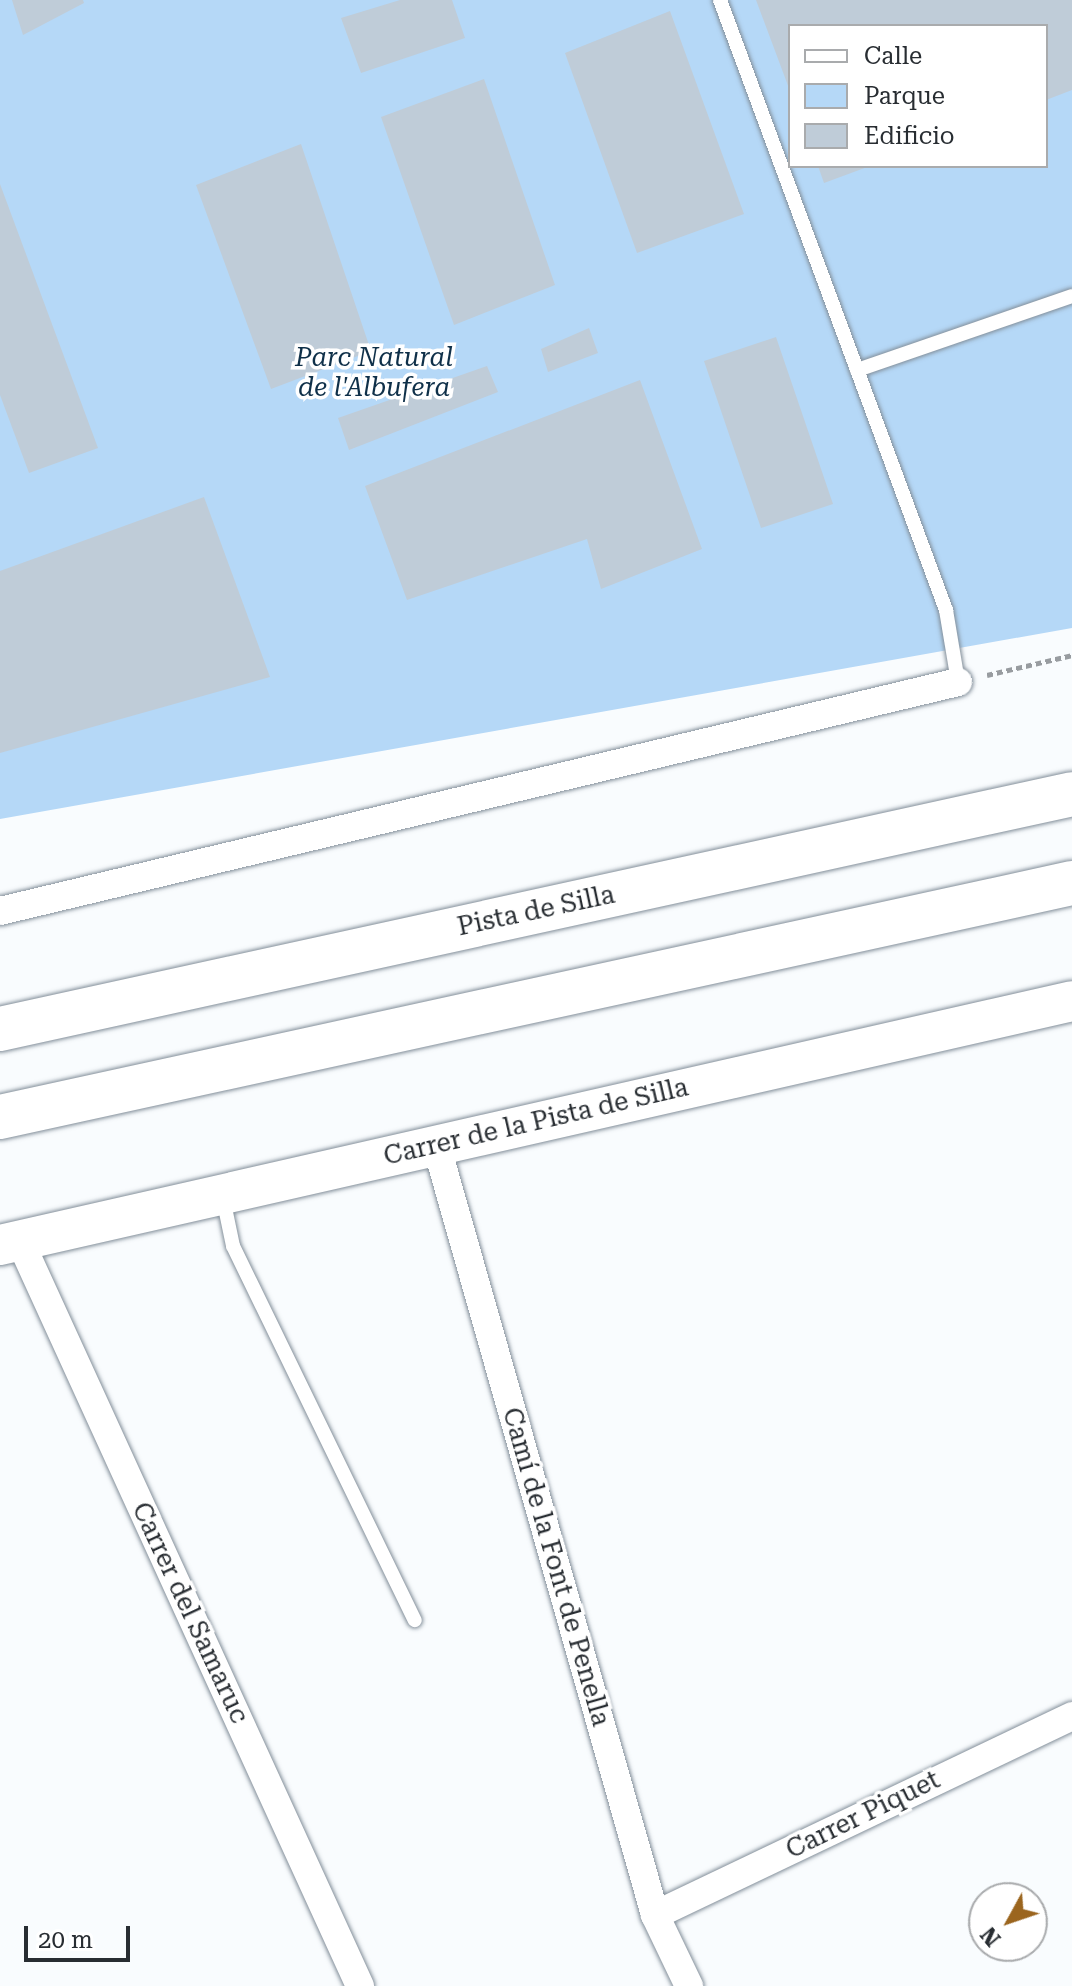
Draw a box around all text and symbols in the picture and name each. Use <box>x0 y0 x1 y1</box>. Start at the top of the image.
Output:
legend <box>788 24 1048 168</box>
text: Calle <box>864 42 922 70</box>
text: Parque <box>864 82 945 110</box>
text: Edificio <box>864 122 955 150</box>
park label: Parc Natural de l'Albufera <box>295 342 453 404</box>
street label: Pista de Silla <box>455 879 617 943</box>
street label: Carrer de la Pista de Silla <box>381 1072 691 1172</box>
street label: Camí de la Font de Penella <box>496 1404 616 1730</box>
street label: Carrer del Samaruc <box>125 1497 255 1729</box>
street label: Carrer Piquet <box>781 1764 945 1866</box>
north arrow <box>968 1882 1048 1962</box>
scale bar <box>28 1910 134 1960</box>
text: N <box>976 1922 1006 1951</box>
text: 20 m <box>38 1926 93 1954</box>

